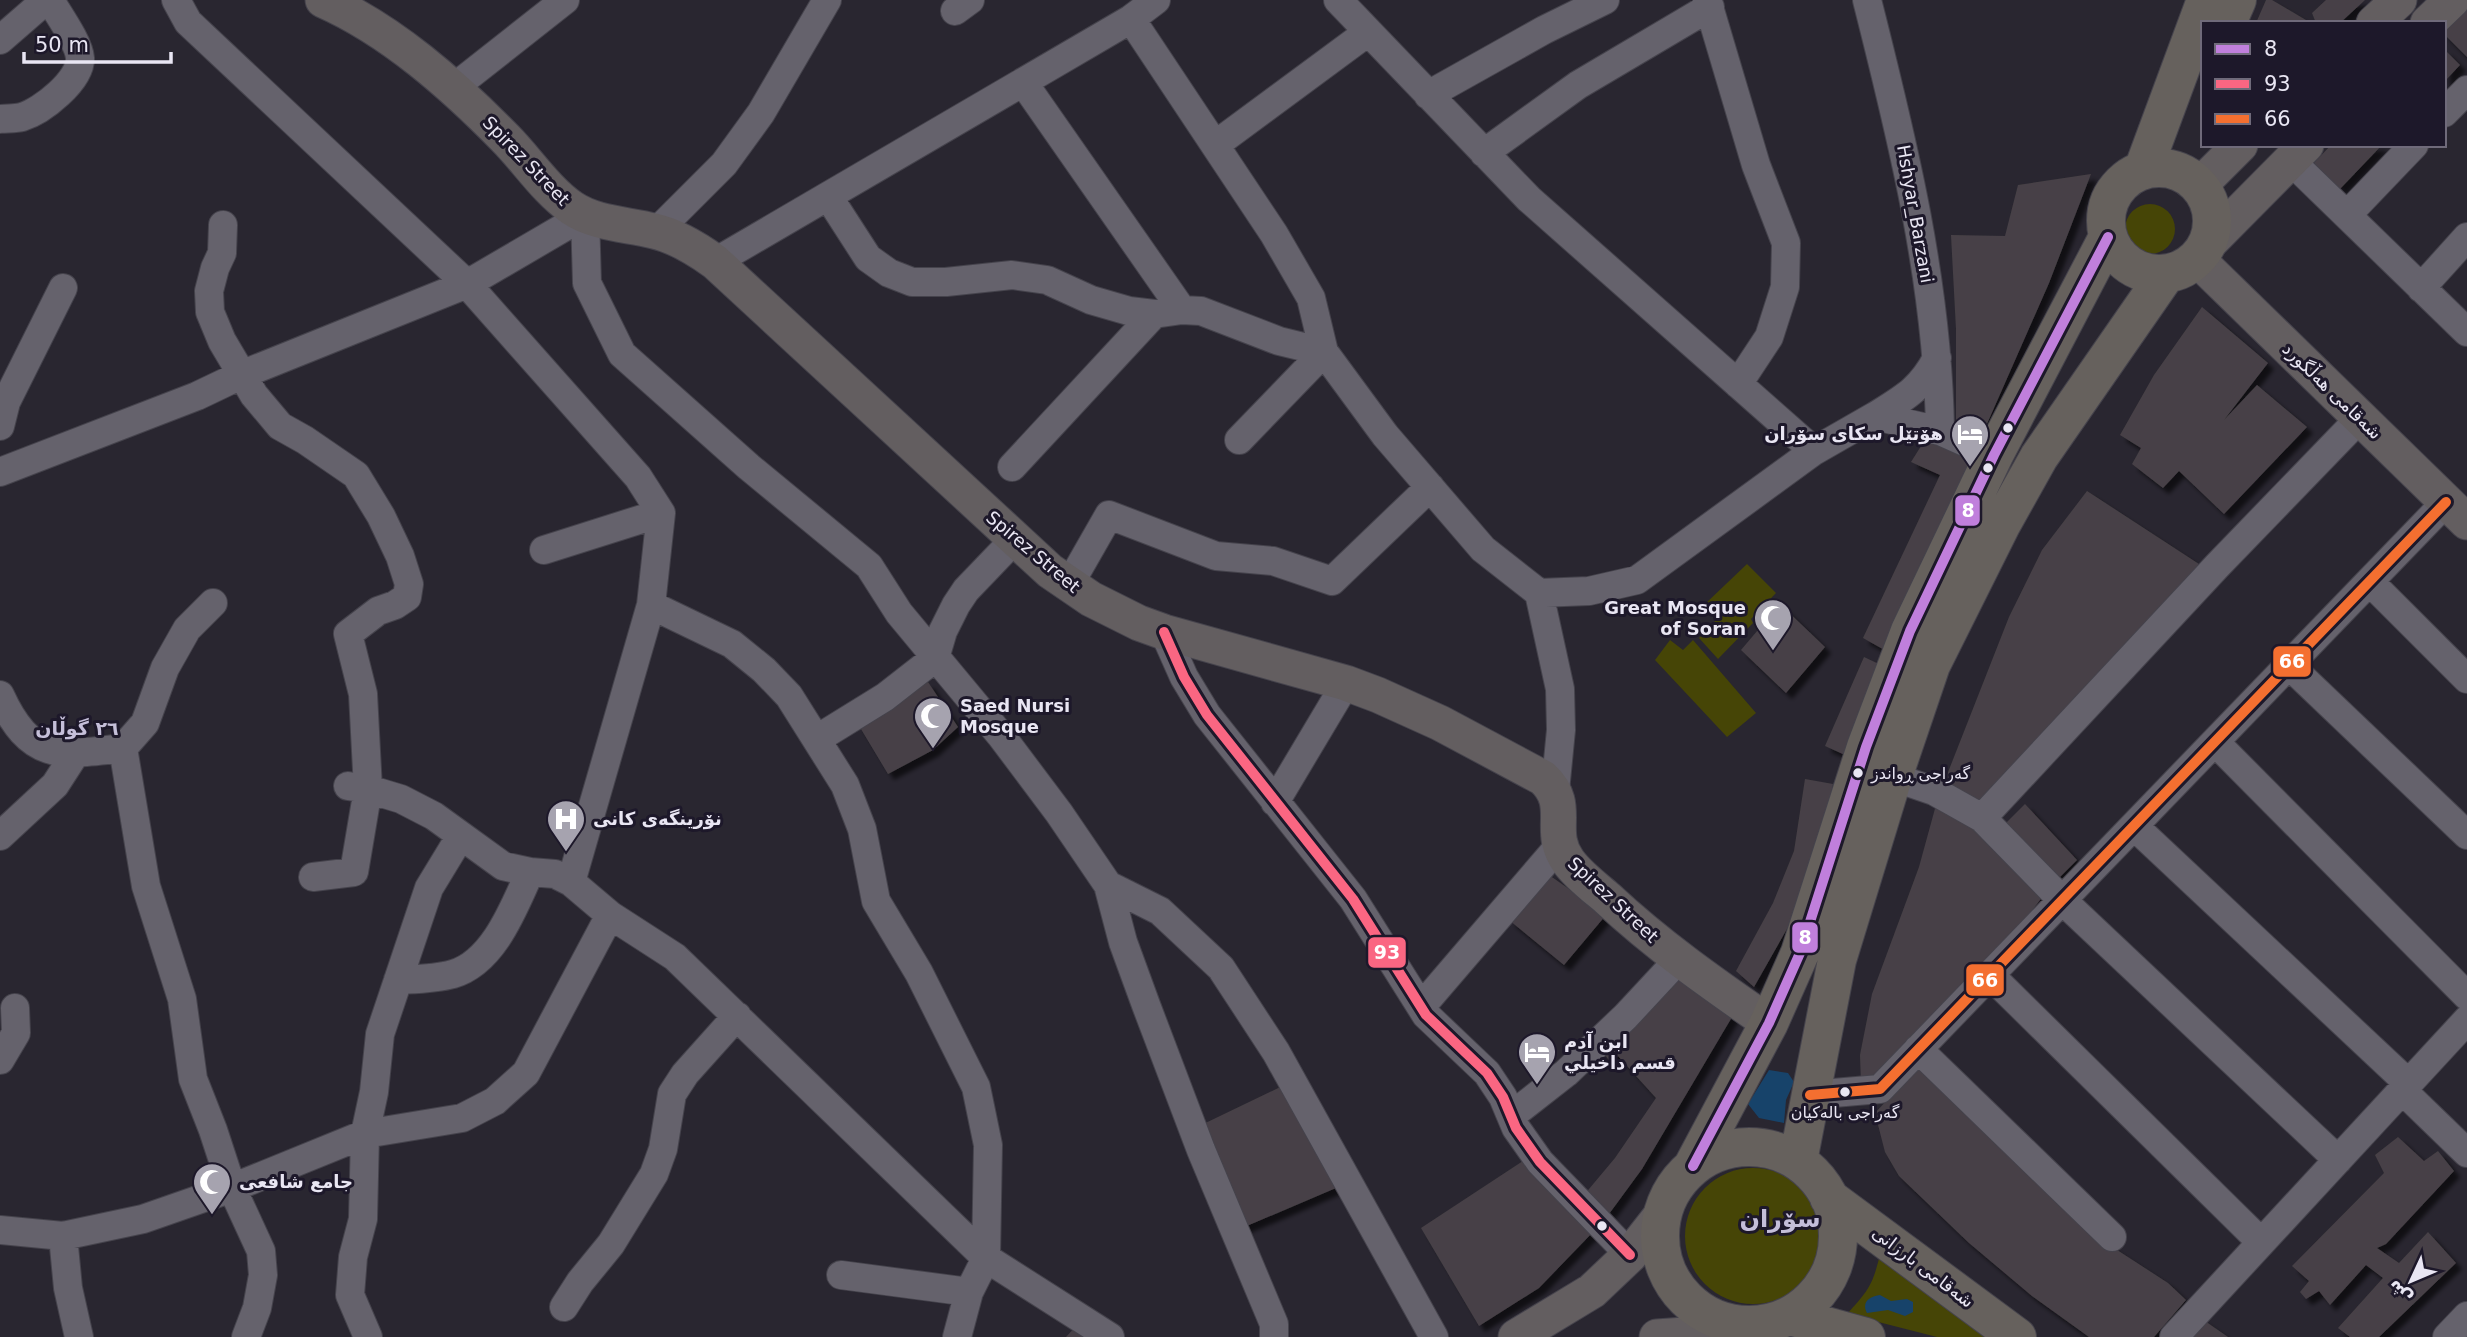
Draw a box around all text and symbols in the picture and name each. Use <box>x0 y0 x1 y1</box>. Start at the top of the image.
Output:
scale bar <box>24 21 172 65</box>
legend <box>2201 21 2446 147</box>
text: 50 m <box>35 33 89 57</box>
text: 8 <box>2264 37 2277 61</box>
text: 93 <box>2264 72 2291 96</box>
text: 66 <box>2264 107 2291 131</box>
street label: Spirez Street <box>479 112 574 210</box>
street label: Hshyar_Barzani <box>1892 143 1938 285</box>
street label: شەقامی ھەڵگورد <box>2278 337 2387 444</box>
hotel icon: هۆتێل سکای سۆران <box>1949 413 1991 468</box>
unlabelled marker <box>2001 421 2015 435</box>
place label: هۆتێل سکای سۆران <box>1764 423 1943 445</box>
unlabelled marker <box>1981 461 1995 475</box>
line badge: 8 <box>1954 494 1981 527</box>
text: 8 <box>1961 499 1975 521</box>
street label: Spirez Street <box>982 506 1084 597</box>
place label: Great Mosque of Soran <box>1604 597 1746 639</box>
mosque icon: Great Mosque of Soran <box>1752 597 1794 652</box>
line badge: 66 <box>2272 645 2312 678</box>
text: 66 <box>2279 650 2305 672</box>
mosque icon: Saed Nursi Mosque <box>912 695 954 750</box>
place label: Saed Nursi Mosque <box>960 695 1070 737</box>
district label: ٢٦ گوڵان <box>35 716 119 740</box>
place label: گەراجی ڕواندز <box>1870 764 1971 784</box>
marker: گەراجی ڕواندز <box>1851 766 1865 780</box>
hospital icon: نۆرینگەی کانی <box>545 798 587 853</box>
place label: نۆرینگەی کانی <box>593 808 722 830</box>
street label: Spirez Street <box>1564 852 1663 947</box>
line badge: 8 <box>1791 921 1819 954</box>
text: 8 <box>1798 926 1812 948</box>
line badge: 93 <box>1367 936 1407 969</box>
text: 93 <box>1374 941 1400 963</box>
line badge: 66 <box>1965 963 2005 997</box>
text: 66 <box>1972 969 1998 991</box>
place label: ابن آدم قسم داخيلي <box>1564 1030 1676 1074</box>
hotel icon: ابن آدم قسم داخيلي <box>1516 1031 1558 1086</box>
marker: گەراجی بالەکیان <box>1838 1085 1852 1099</box>
place label: گەراجی بالەکیان <box>1791 1103 1900 1123</box>
mosque icon: جامع شافعی <box>191 1161 233 1216</box>
place label: جامع شافعی <box>239 1171 353 1193</box>
district label: سۆران <box>1739 1205 1821 1233</box>
unlabelled marker <box>1595 1219 1609 1233</box>
street label: شەقامی بارزانی <box>1868 1221 1978 1312</box>
north arrow <box>2376 1246 2446 1316</box>
text: ش <box>2382 1275 2417 1310</box>

